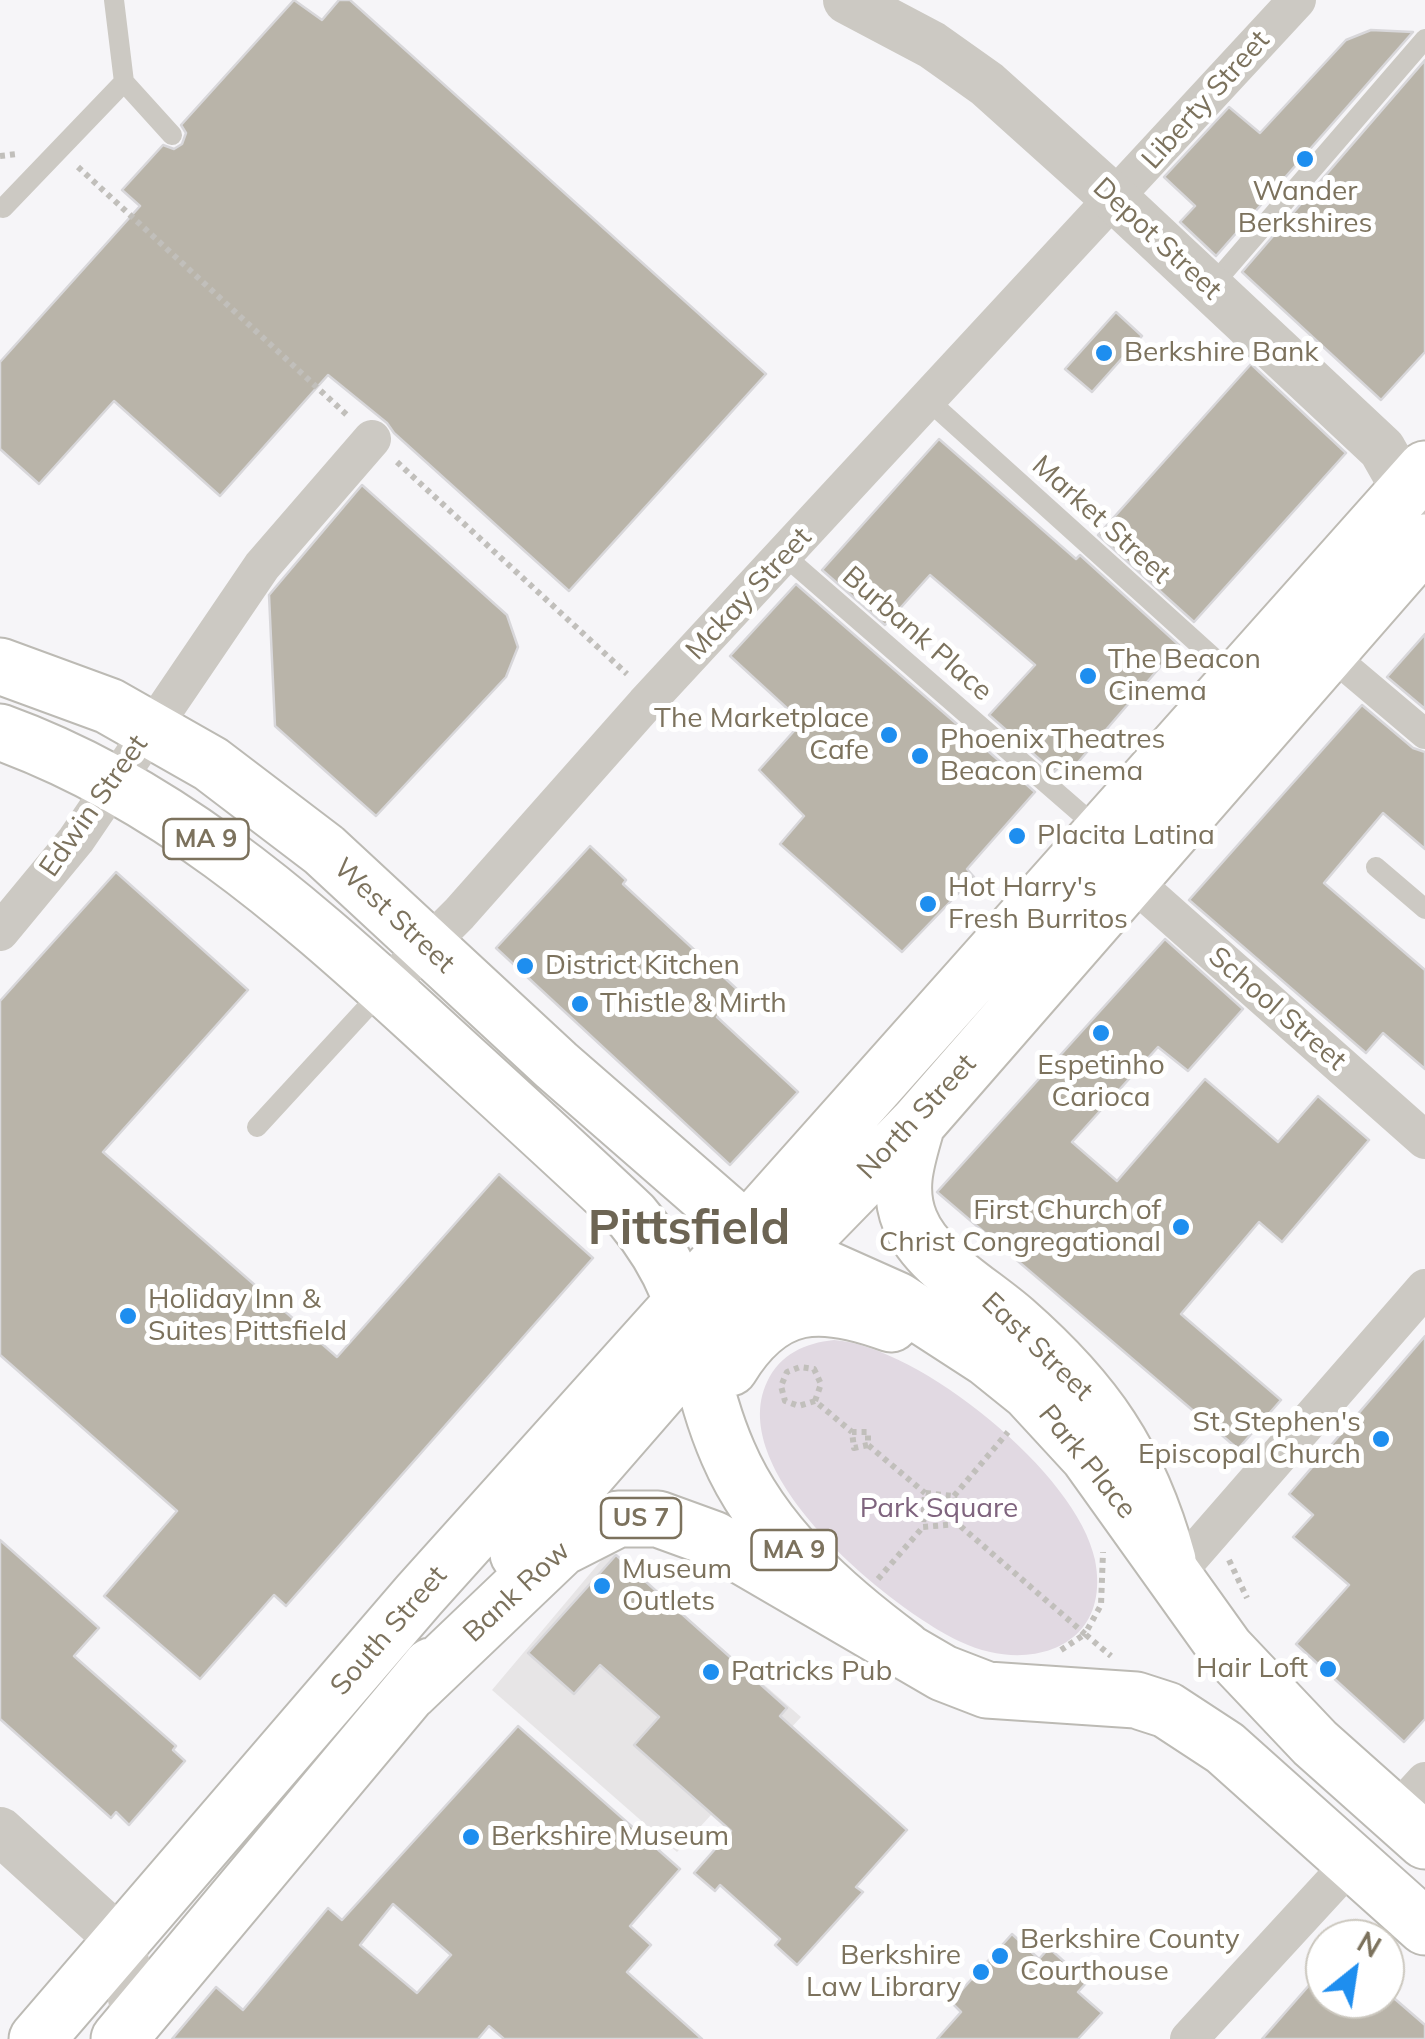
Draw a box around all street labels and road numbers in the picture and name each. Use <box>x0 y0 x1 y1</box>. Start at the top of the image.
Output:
street label: Liberty Street <box>1135 24 1277 176</box>
street label: Depot Street <box>1086 171 1228 307</box>
street label: Market Street <box>1025 449 1177 591</box>
street label: Mckay Street <box>679 521 819 667</box>
street label: Burbank Place <box>835 560 999 708</box>
street label: Edwin Street <box>33 729 155 883</box>
road number: MA 9 <box>164 819 248 859</box>
street label: West Street <box>327 852 461 980</box>
street label: School Street <box>1201 940 1353 1078</box>
street label: North Street <box>851 1047 983 1187</box>
street label: East Street <box>974 1286 1100 1408</box>
street label: Park Place <box>1031 1398 1143 1526</box>
road number: US 7 <box>601 1498 681 1538</box>
road number: MA 9 <box>752 1530 836 1570</box>
street label: Bank Row <box>457 1534 577 1650</box>
street label: South Street <box>324 1559 454 1703</box>

